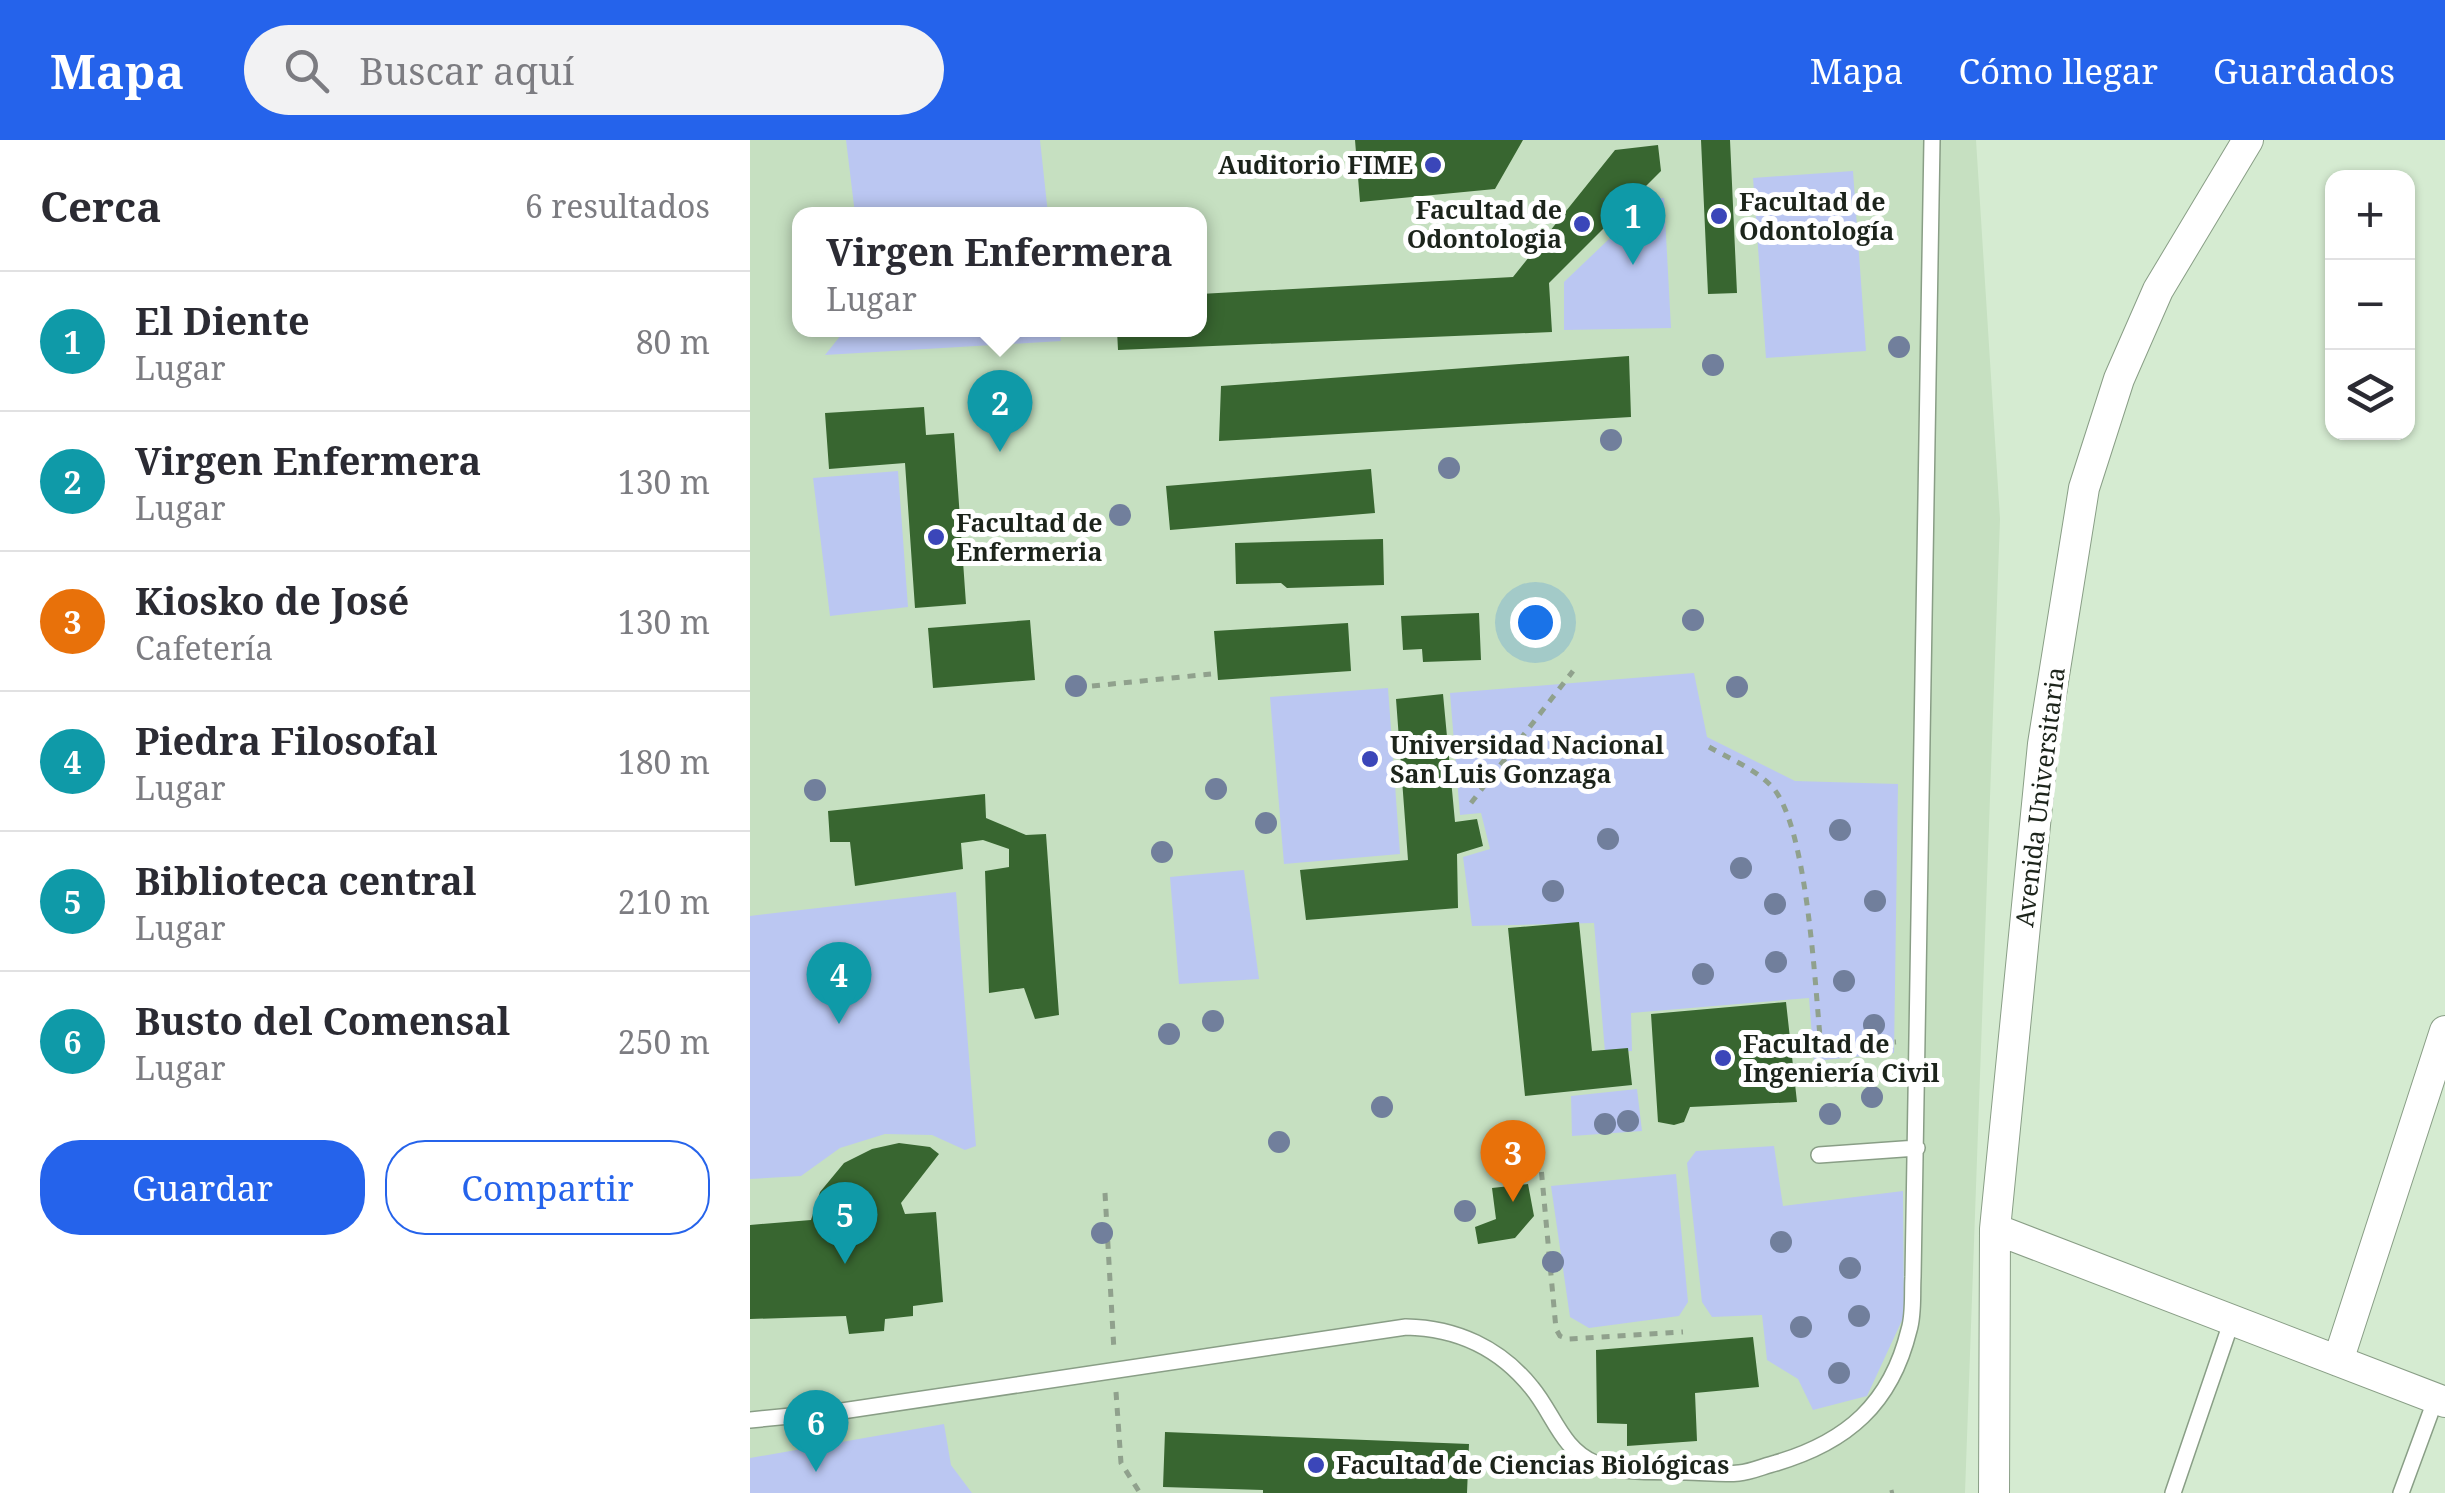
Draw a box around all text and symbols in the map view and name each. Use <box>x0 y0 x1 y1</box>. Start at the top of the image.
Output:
search box <box>244 25 944 115</box>
text: Mapa <box>50 38 184 103</box>
icon: search <box>279 43 334 98</box>
text: Buscar aquí <box>359 44 574 96</box>
text: Mapa <box>1810 47 1903 94</box>
text: Cómo llegar <box>1958 47 2158 94</box>
text: Guardados <box>2213 47 2395 94</box>
place label: Auditorio FIME <box>1218 147 1413 181</box>
marker: Auditorio FIME <box>1422 154 1444 176</box>
map controls <box>2325 170 2415 440</box>
button: + <box>2325 170 2415 260</box>
text: Cerca <box>40 177 161 234</box>
pin: 1 <box>1600 182 1666 265</box>
text: 6 resultados <box>525 184 710 227</box>
place label: Facultad de Odontología <box>1739 184 1894 247</box>
place label: Facultad de Odontologia <box>1407 192 1562 255</box>
marker: Facultad de Odontología <box>1708 205 1730 227</box>
popup <box>792 207 1207 337</box>
marker: Facultad de Odontologia <box>1571 213 1593 235</box>
text: Virgen Enfermera <box>826 225 1173 277</box>
button: − <box>2325 260 2415 350</box>
text: Lugar <box>826 277 917 320</box>
text: El Diente <box>135 294 310 346</box>
text: 1 <box>63 320 82 363</box>
text: 80 m <box>636 320 710 363</box>
text: Lugar <box>135 346 226 389</box>
button: layers <box>2325 350 2415 440</box>
pin: 2 <box>968 370 1032 452</box>
text: Virgen Enfermera <box>135 434 481 486</box>
text: 2 <box>63 460 82 503</box>
text: 130 m <box>618 460 710 503</box>
text: Lugar <box>135 486 226 529</box>
place label: Facultad de Enfermeria <box>956 505 1103 568</box>
marker: Facultad de Enfermeria <box>925 526 947 548</box>
text: Kiosko de José <box>135 574 409 626</box>
your location <box>1510 597 1561 648</box>
text: 3 <box>63 600 82 643</box>
text: 130 m <box>618 600 710 643</box>
text: Cafetería <box>135 626 273 669</box>
street label: Avenida Universitaria <box>2006 665 2072 929</box>
text: Piedra Filosofal <box>135 714 438 766</box>
place label: Universidad Nacional San Luis Gonzaga <box>1390 727 1664 790</box>
text: 4 <box>63 740 82 783</box>
text: 180 m <box>618 740 710 783</box>
marker: Universidad Nacional San Luis Gonzaga <box>1359 748 1381 770</box>
text: Lugar <box>135 766 226 809</box>
text: Biblioteca central <box>135 854 476 906</box>
text: 5 <box>63 880 82 923</box>
text: 210 m <box>618 880 710 923</box>
text: Lugar <box>135 906 226 949</box>
pin: 4 <box>806 942 872 1024</box>
text: Busto del Comensal <box>135 994 510 1046</box>
text: 6 <box>63 1020 82 1063</box>
text: 250 m <box>618 1020 710 1063</box>
place label: Facultad de Ingeniería Civil <box>1743 1026 1940 1089</box>
text: Lugar <box>135 1046 226 1089</box>
marker: Facultad de Ingeniería Civil <box>1712 1047 1734 1069</box>
pin: 3 <box>1480 1120 1546 1202</box>
button: Guardar <box>40 1140 365 1235</box>
button: Compartir <box>385 1140 710 1235</box>
pin: 5 <box>812 1182 878 1264</box>
pin: 6 <box>784 1390 848 1472</box>
place label: Facultad de Ciencias Biológicas <box>1336 1447 1729 1481</box>
marker: Facultad de Ciencias Biológicas <box>1305 1454 1327 1476</box>

